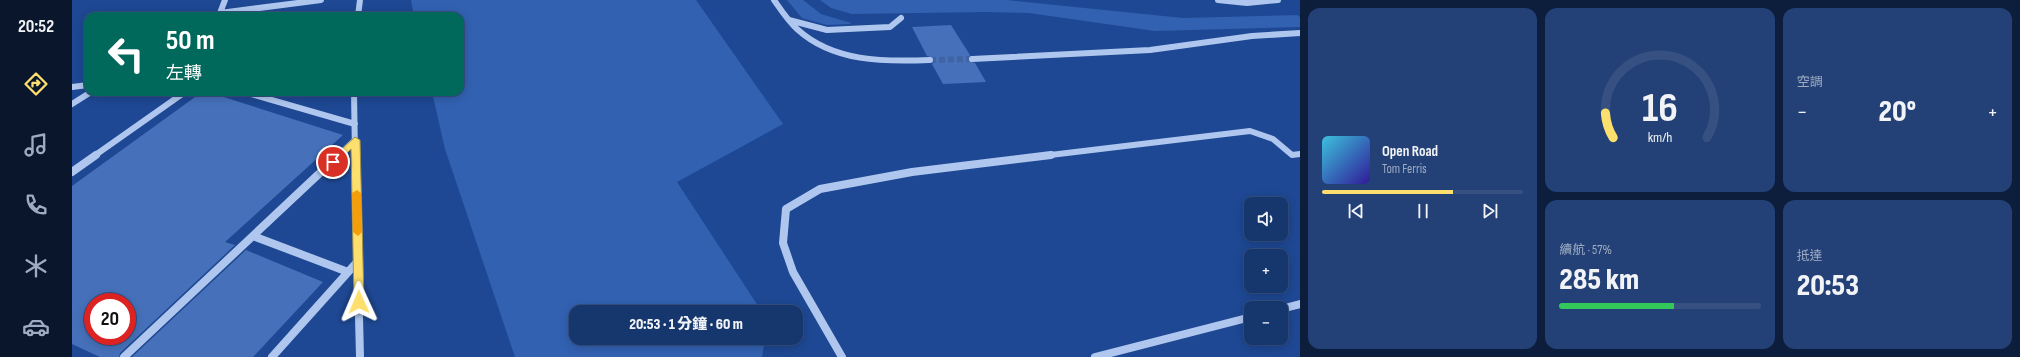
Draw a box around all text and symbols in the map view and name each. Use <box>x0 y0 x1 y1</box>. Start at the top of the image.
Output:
text: 20:52 <box>18 16 54 37</box>
text: 50 m <box>166 24 215 57</box>
icon: left <box>100 28 152 80</box>
text: 左轉 <box>166 63 202 84</box>
icon: directions <box>22 70 50 98</box>
text: 空調 <box>1797 74 1823 90</box>
text: 16 <box>1642 84 1678 133</box>
text: 20° <box>1878 94 1916 130</box>
text: − <box>1797 99 1807 126</box>
text: + <box>1987 99 1998 126</box>
text: km/h <box>1648 128 1672 145</box>
icon: music <box>22 131 50 159</box>
text: Open Road <box>1382 142 1438 161</box>
pin <box>316 145 350 179</box>
icon: arrive <box>322 151 344 173</box>
text: Tom Ferris <box>1382 161 1427 177</box>
icon: phone <box>22 191 50 219</box>
map controls <box>1244 197 1288 345</box>
button: sound <box>1244 197 1288 241</box>
icon: previous <box>1345 200 1367 222</box>
icon: pause <box>1412 200 1434 222</box>
icon: next <box>1479 200 1501 222</box>
text: 續航 · 57% <box>1559 242 1612 258</box>
text: 抵達 <box>1797 248 1823 264</box>
button: + <box>1244 249 1288 293</box>
icon: climate <box>22 252 50 280</box>
text: 285 km <box>1559 262 1639 298</box>
text: 20:53 <box>1797 268 1859 304</box>
position arrow <box>338 281 380 323</box>
speed limit sign: 20 <box>84 293 136 345</box>
button: − <box>1244 301 1288 345</box>
icon: car <box>22 313 50 341</box>
text: 20:53 · 1 分鐘 · 60 m <box>629 315 743 334</box>

